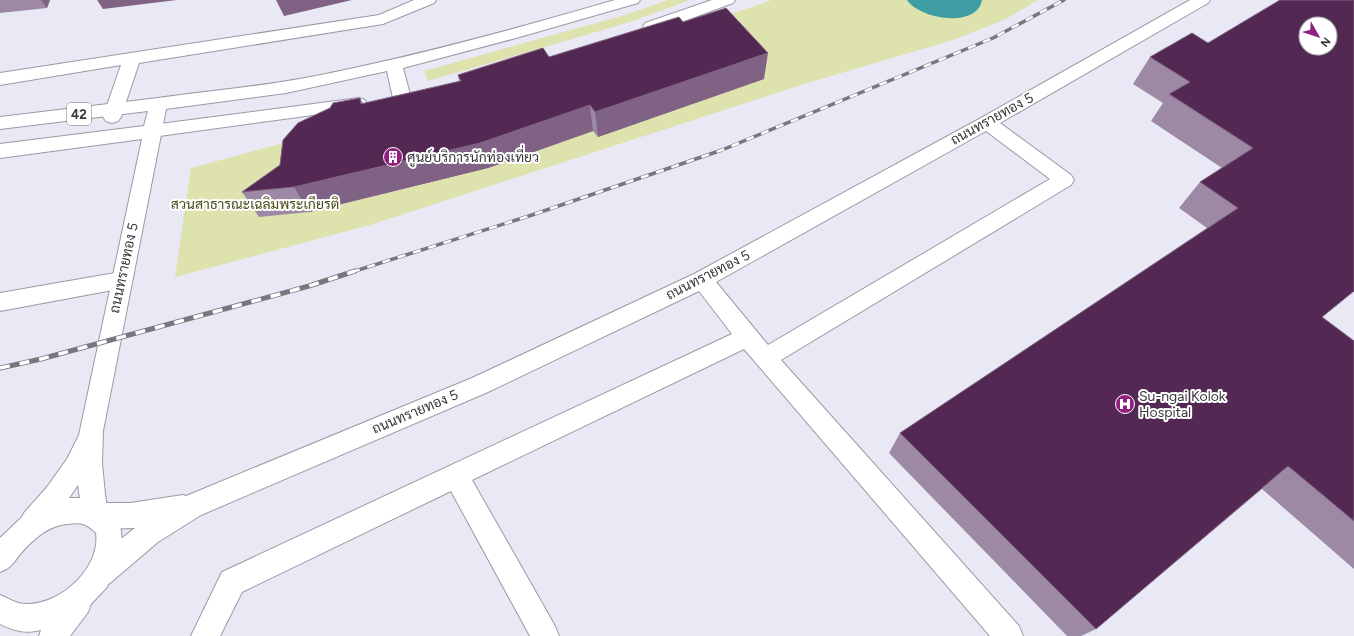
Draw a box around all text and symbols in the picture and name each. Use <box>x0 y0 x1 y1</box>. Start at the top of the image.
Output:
north arrow <box>1298 16 1338 56</box>
text: N <box>1318 35 1333 49</box>
street label: ถนนทรายทอง 5 <box>948 89 1036 149</box>
road number: 42 <box>67 103 91 125</box>
place label: ศูนย์บริการนักท่องเที่ยว <box>407 145 539 167</box>
building icon: ศูนย์บริการนักท่องเที่ยว <box>382 146 404 168</box>
park label: สวนสาธารณะเฉลิมพระเกียรติ <box>171 195 339 213</box>
street label: ถนนทรายทอง 5 <box>106 221 142 315</box>
street label: ถนนทรายทอง 5 <box>663 247 753 303</box>
street label: ถนนทรายทอง 5 <box>369 386 461 438</box>
place label: Su-ngai Kolok Hospital <box>1139 388 1226 421</box>
hospital icon: Su-ngai Kolok Hospital <box>1114 393 1136 415</box>

